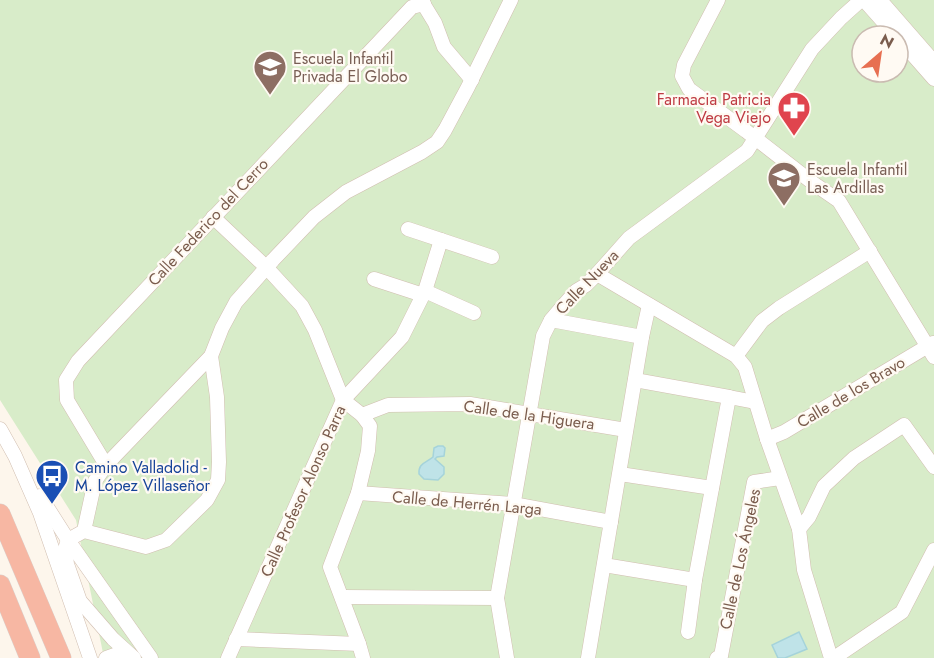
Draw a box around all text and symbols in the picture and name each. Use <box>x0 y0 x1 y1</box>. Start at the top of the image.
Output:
north arrow <box>850 24 910 84</box>
text: N <box>876 28 898 54</box>
place label: Escuela Infantil Privada El Globo <box>293 47 408 88</box>
school or university icon: Escuela Infantil Privada El Globo <box>252 49 288 96</box>
place label: Farmacia Patricia Vega Viejo <box>657 88 771 129</box>
pharmacy icon: Farmacia Patricia Vega Viejo <box>776 90 812 137</box>
street label: Calle Federico del Cerro <box>142 153 274 291</box>
place label: Escuela Infantil Las Ardillas <box>807 158 907 199</box>
school or university icon: Escuela Infantil Las Ardillas <box>766 160 802 207</box>
street label: Calle Nueva <box>550 244 624 320</box>
street label: Calle de los Bravo <box>793 350 910 433</box>
street label: Calle de la Higuera <box>462 394 596 436</box>
street label: Calle Profesor Alonso Parra <box>255 401 351 581</box>
place label: Camino Valladolid - M. López Villaseñor <box>75 456 210 497</box>
bus stop icon: Camino Valladolid - M. López Villaseñor <box>34 458 70 505</box>
street label: Calle de Herrén Larga <box>391 485 543 521</box>
street label: Calle de Los Ángeles <box>714 487 766 631</box>

